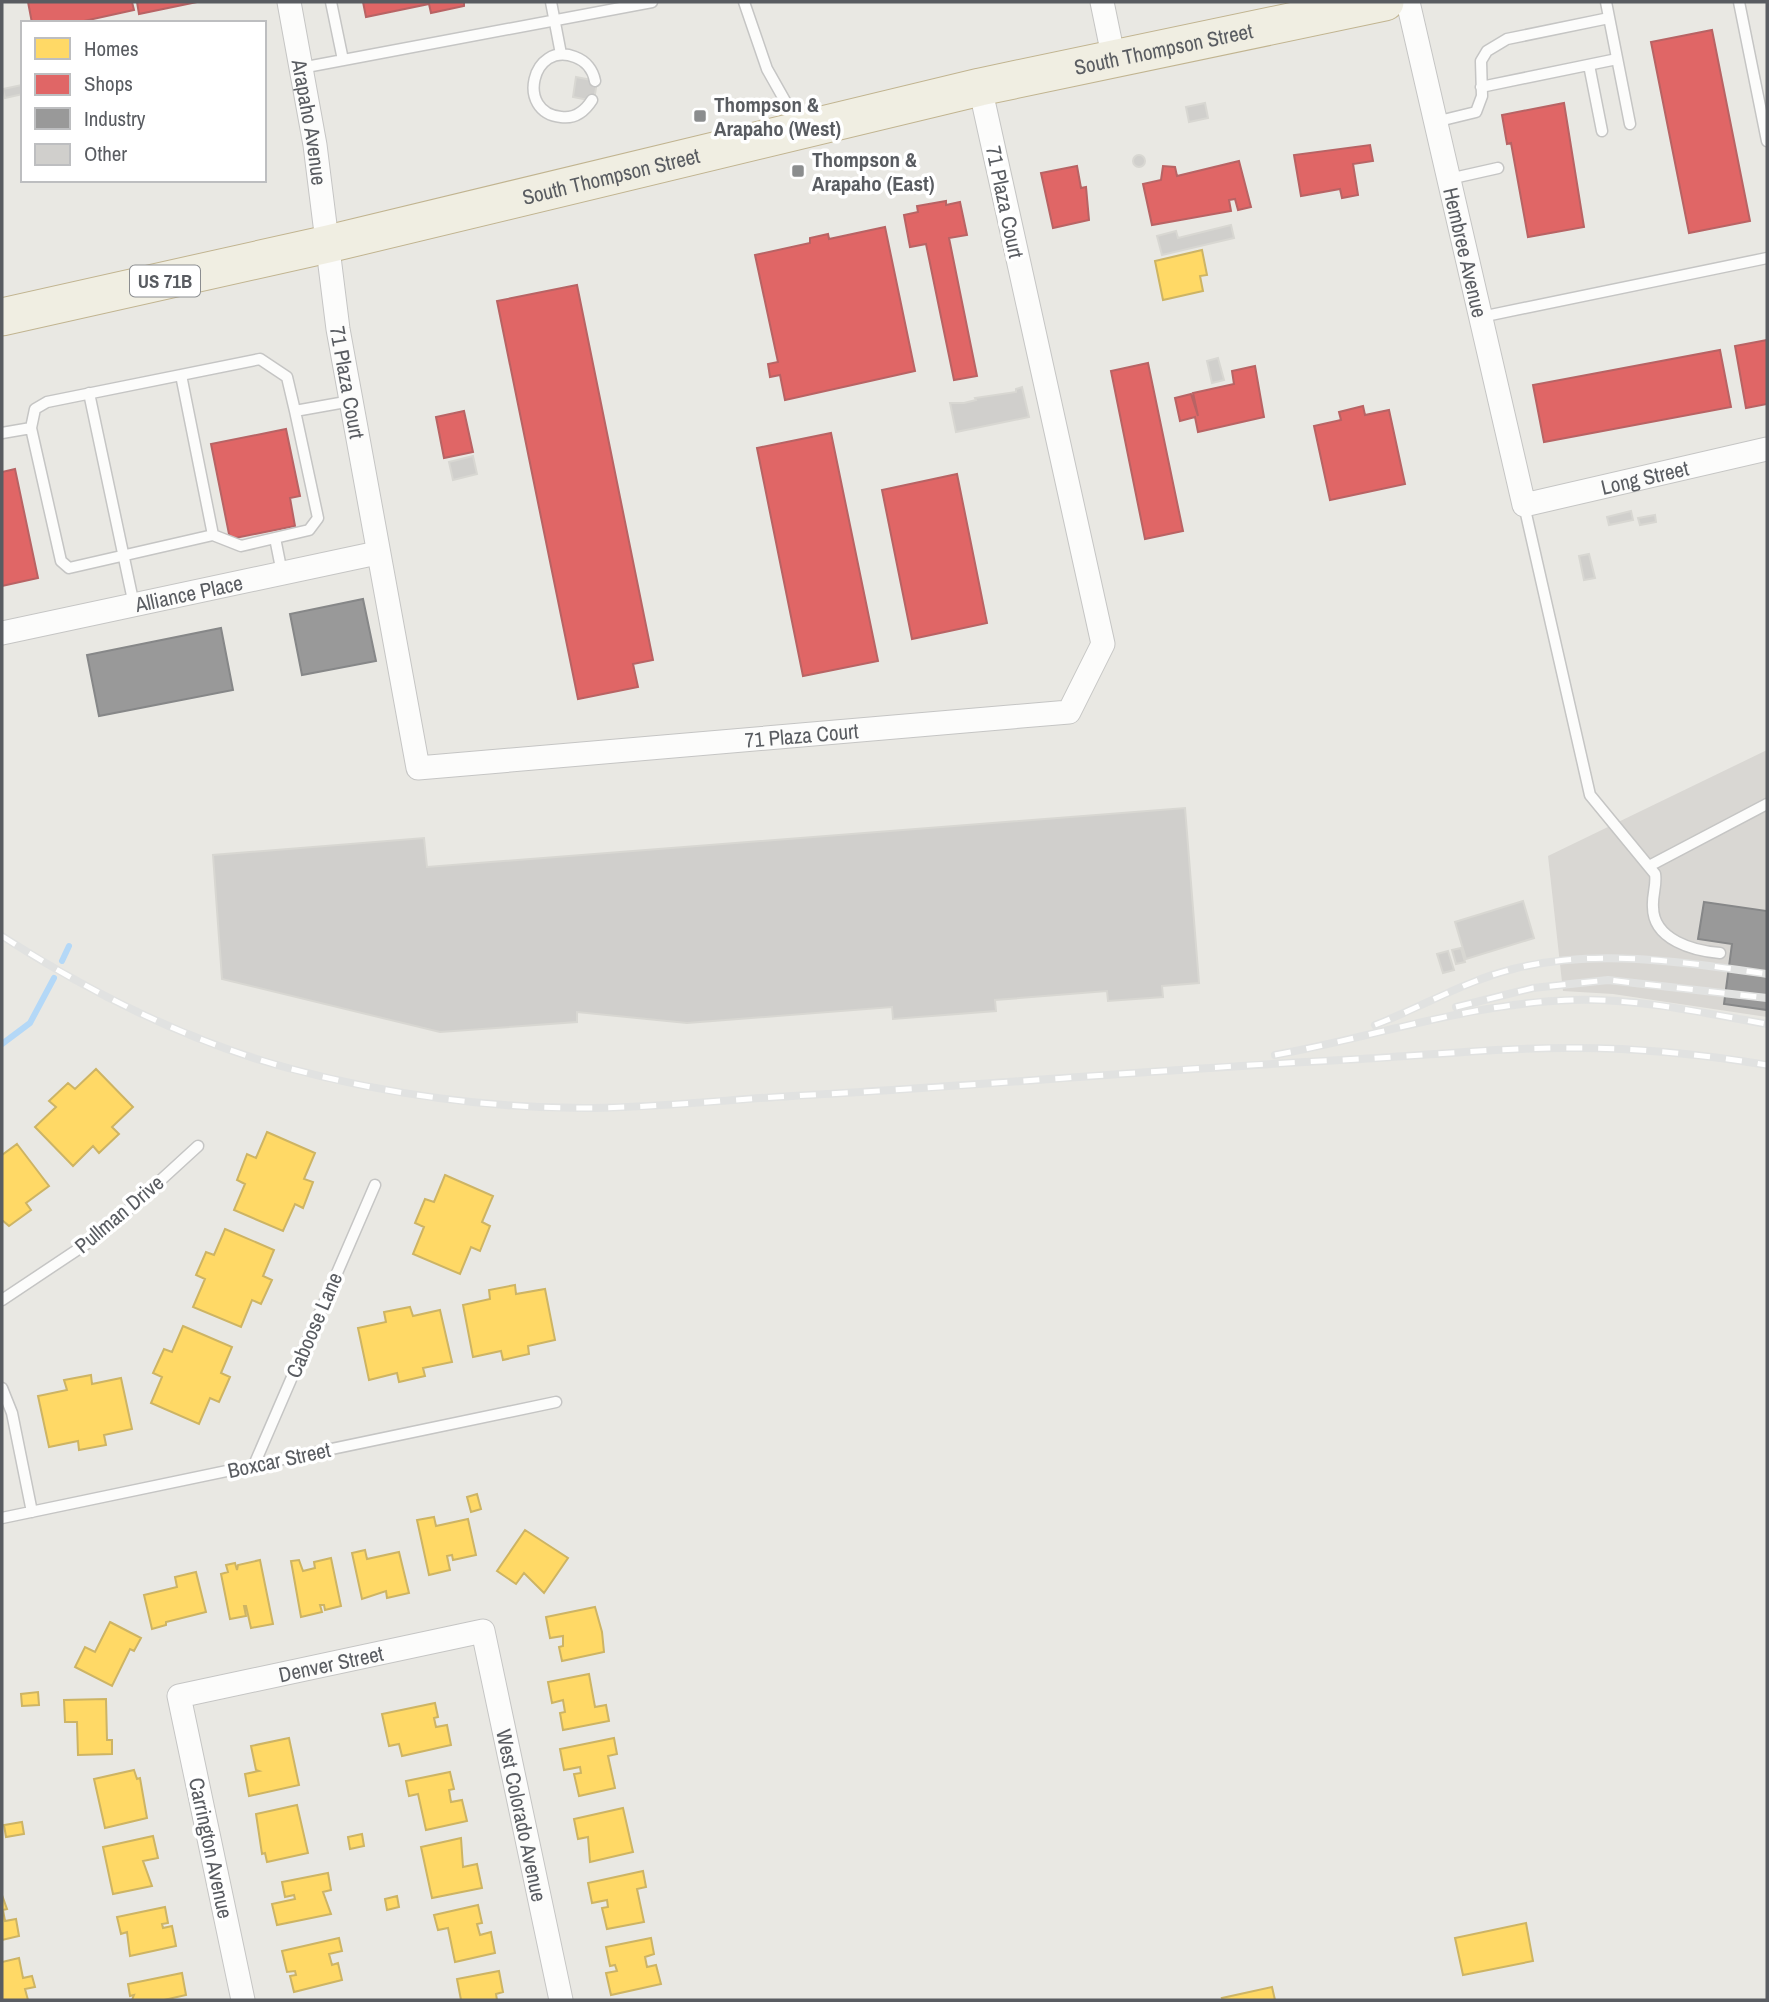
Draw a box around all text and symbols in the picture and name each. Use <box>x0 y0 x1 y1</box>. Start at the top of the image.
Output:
street label: South Thompson Street <box>1071 16 1255 81</box>
legend <box>21 21 266 182</box>
text: Homes <box>84 34 139 63</box>
street label: Arapaho Avenue <box>285 56 334 187</box>
text: Shops <box>84 69 133 98</box>
place label: Thompson & Arapaho (West) <box>714 90 841 143</box>
text: Industry <box>84 104 146 133</box>
marker: Thompson & Arapaho (West) <box>692 108 708 124</box>
text: Other <box>84 139 127 168</box>
street label: South Thompson Street <box>519 140 703 211</box>
street label: 71 Plaza Court <box>979 143 1031 261</box>
place label: Thompson & Arapaho (East) <box>812 145 935 198</box>
marker: Thompson & Arapaho (East) <box>790 163 806 179</box>
street label: Hembree Avenue <box>1437 184 1495 320</box>
road number: US 71B <box>130 266 200 296</box>
street label: 71 Plaza Court <box>323 324 372 441</box>
street label: Long Street <box>1598 453 1691 501</box>
street label: Alliance Place <box>131 568 245 619</box>
street label: 71 Plaza Court <box>744 716 860 754</box>
street label: Pullman Drive <box>68 1168 170 1260</box>
street label: Caboose Lane <box>279 1268 349 1382</box>
street label: Boxcar Street <box>225 1435 333 1485</box>
street label: Denver Street <box>276 1638 386 1689</box>
street label: West Colorado Avenue <box>490 1726 554 1904</box>
street label: Carrington Avenue <box>182 1775 240 1921</box>

